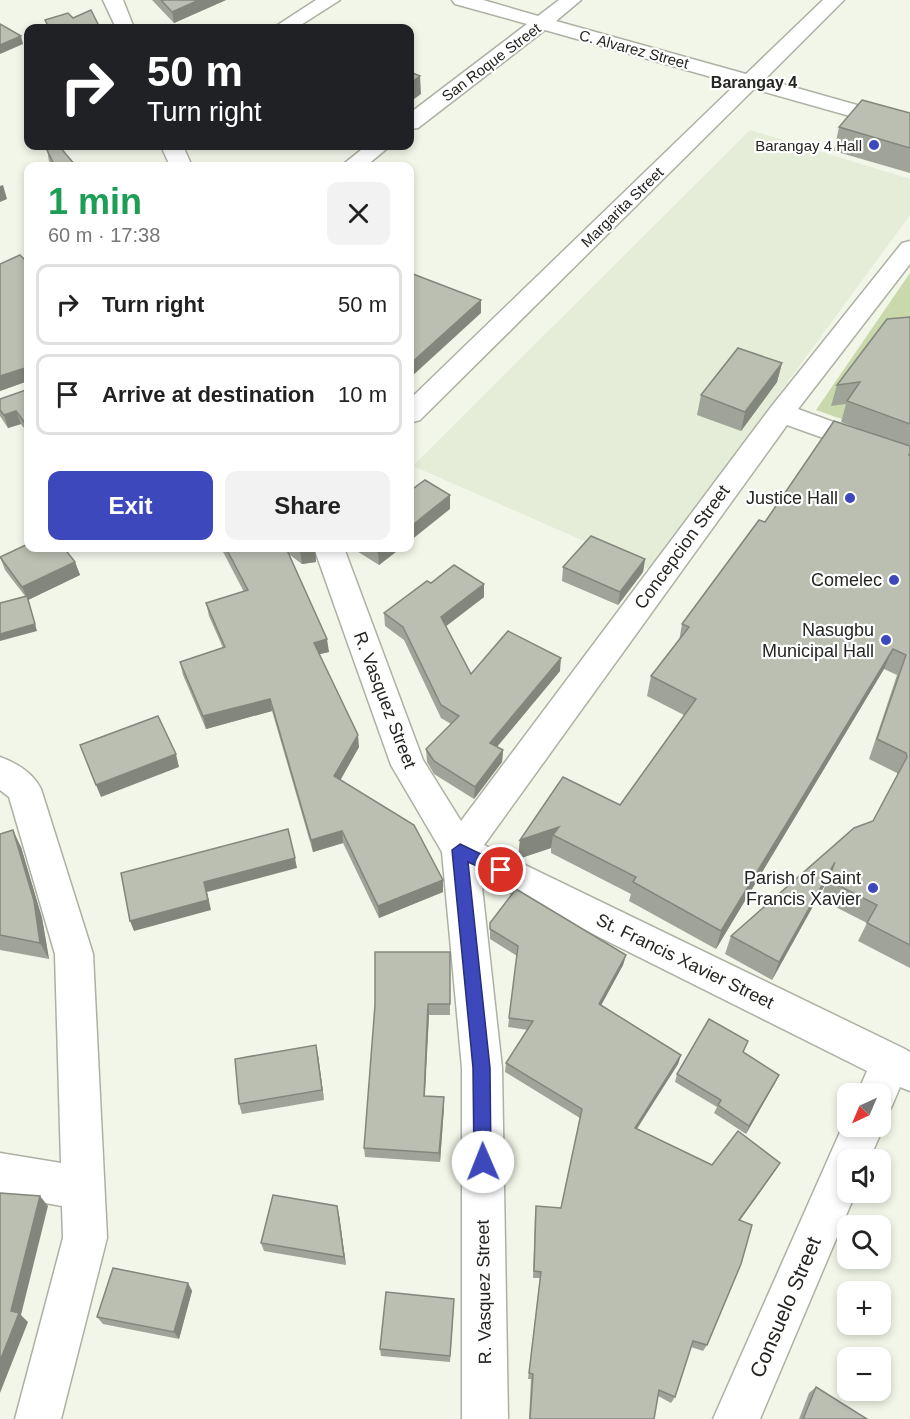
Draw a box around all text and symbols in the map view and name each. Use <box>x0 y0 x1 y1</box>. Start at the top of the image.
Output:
street label: San Roque Street <box>438 19 544 105</box>
street label: C. Alvarez Street <box>577 26 691 72</box>
icon: right <box>48 48 126 126</box>
text: 50 m <box>147 48 243 95</box>
district label: Barangay 4 <box>711 74 797 91</box>
text: Turn right <box>147 97 262 127</box>
place label: Barangay 4 Hall <box>755 137 862 154</box>
marker: Barangay 4 Hall <box>867 138 881 152</box>
street label: Margarita Street <box>577 163 667 250</box>
text: 1 min <box>48 181 142 222</box>
button: close <box>327 182 390 245</box>
text: 60 m · 17:38 <box>48 224 160 246</box>
icon: right <box>51 288 84 321</box>
text: Turn right <box>102 292 204 317</box>
text: 50 m <box>338 292 387 317</box>
icon: arrive <box>51 378 84 411</box>
text: Arrive at destination <box>102 382 315 407</box>
text: 10 m <box>338 382 387 407</box>
button: Exit <box>48 471 213 540</box>
button: Share <box>225 471 390 540</box>
street label: Concepcion Street <box>630 481 734 613</box>
place label: Justice Hall <box>746 488 838 508</box>
marker: Justice Hall <box>843 491 857 505</box>
place label: Comelec <box>811 570 882 590</box>
marker: Comelec <box>887 573 901 587</box>
place label: Nasugbu Municipal Hall <box>762 620 874 661</box>
street label: R. Vasquez Street <box>350 629 420 771</box>
marker: Nasugbu Municipal Hall <box>879 633 893 647</box>
pin <box>475 844 526 895</box>
icon: arrive <box>484 853 517 886</box>
place label: Parish of Saint Francis Xavier <box>744 868 861 909</box>
marker: Parish of Saint Francis Xavier <box>866 881 880 895</box>
street label: St. Francis Xavier Street <box>593 909 777 1013</box>
north arrow <box>837 1083 891 1137</box>
map controls <box>837 1083 891 1401</box>
position arrow <box>451 1130 515 1194</box>
button: sound <box>837 1149 891 1203</box>
button: search <box>837 1215 891 1269</box>
street label: R. Vasquez Street <box>473 1219 495 1365</box>
street label: Consuelo Street <box>745 1233 825 1381</box>
button: + <box>837 1281 891 1335</box>
button: − <box>837 1347 891 1401</box>

